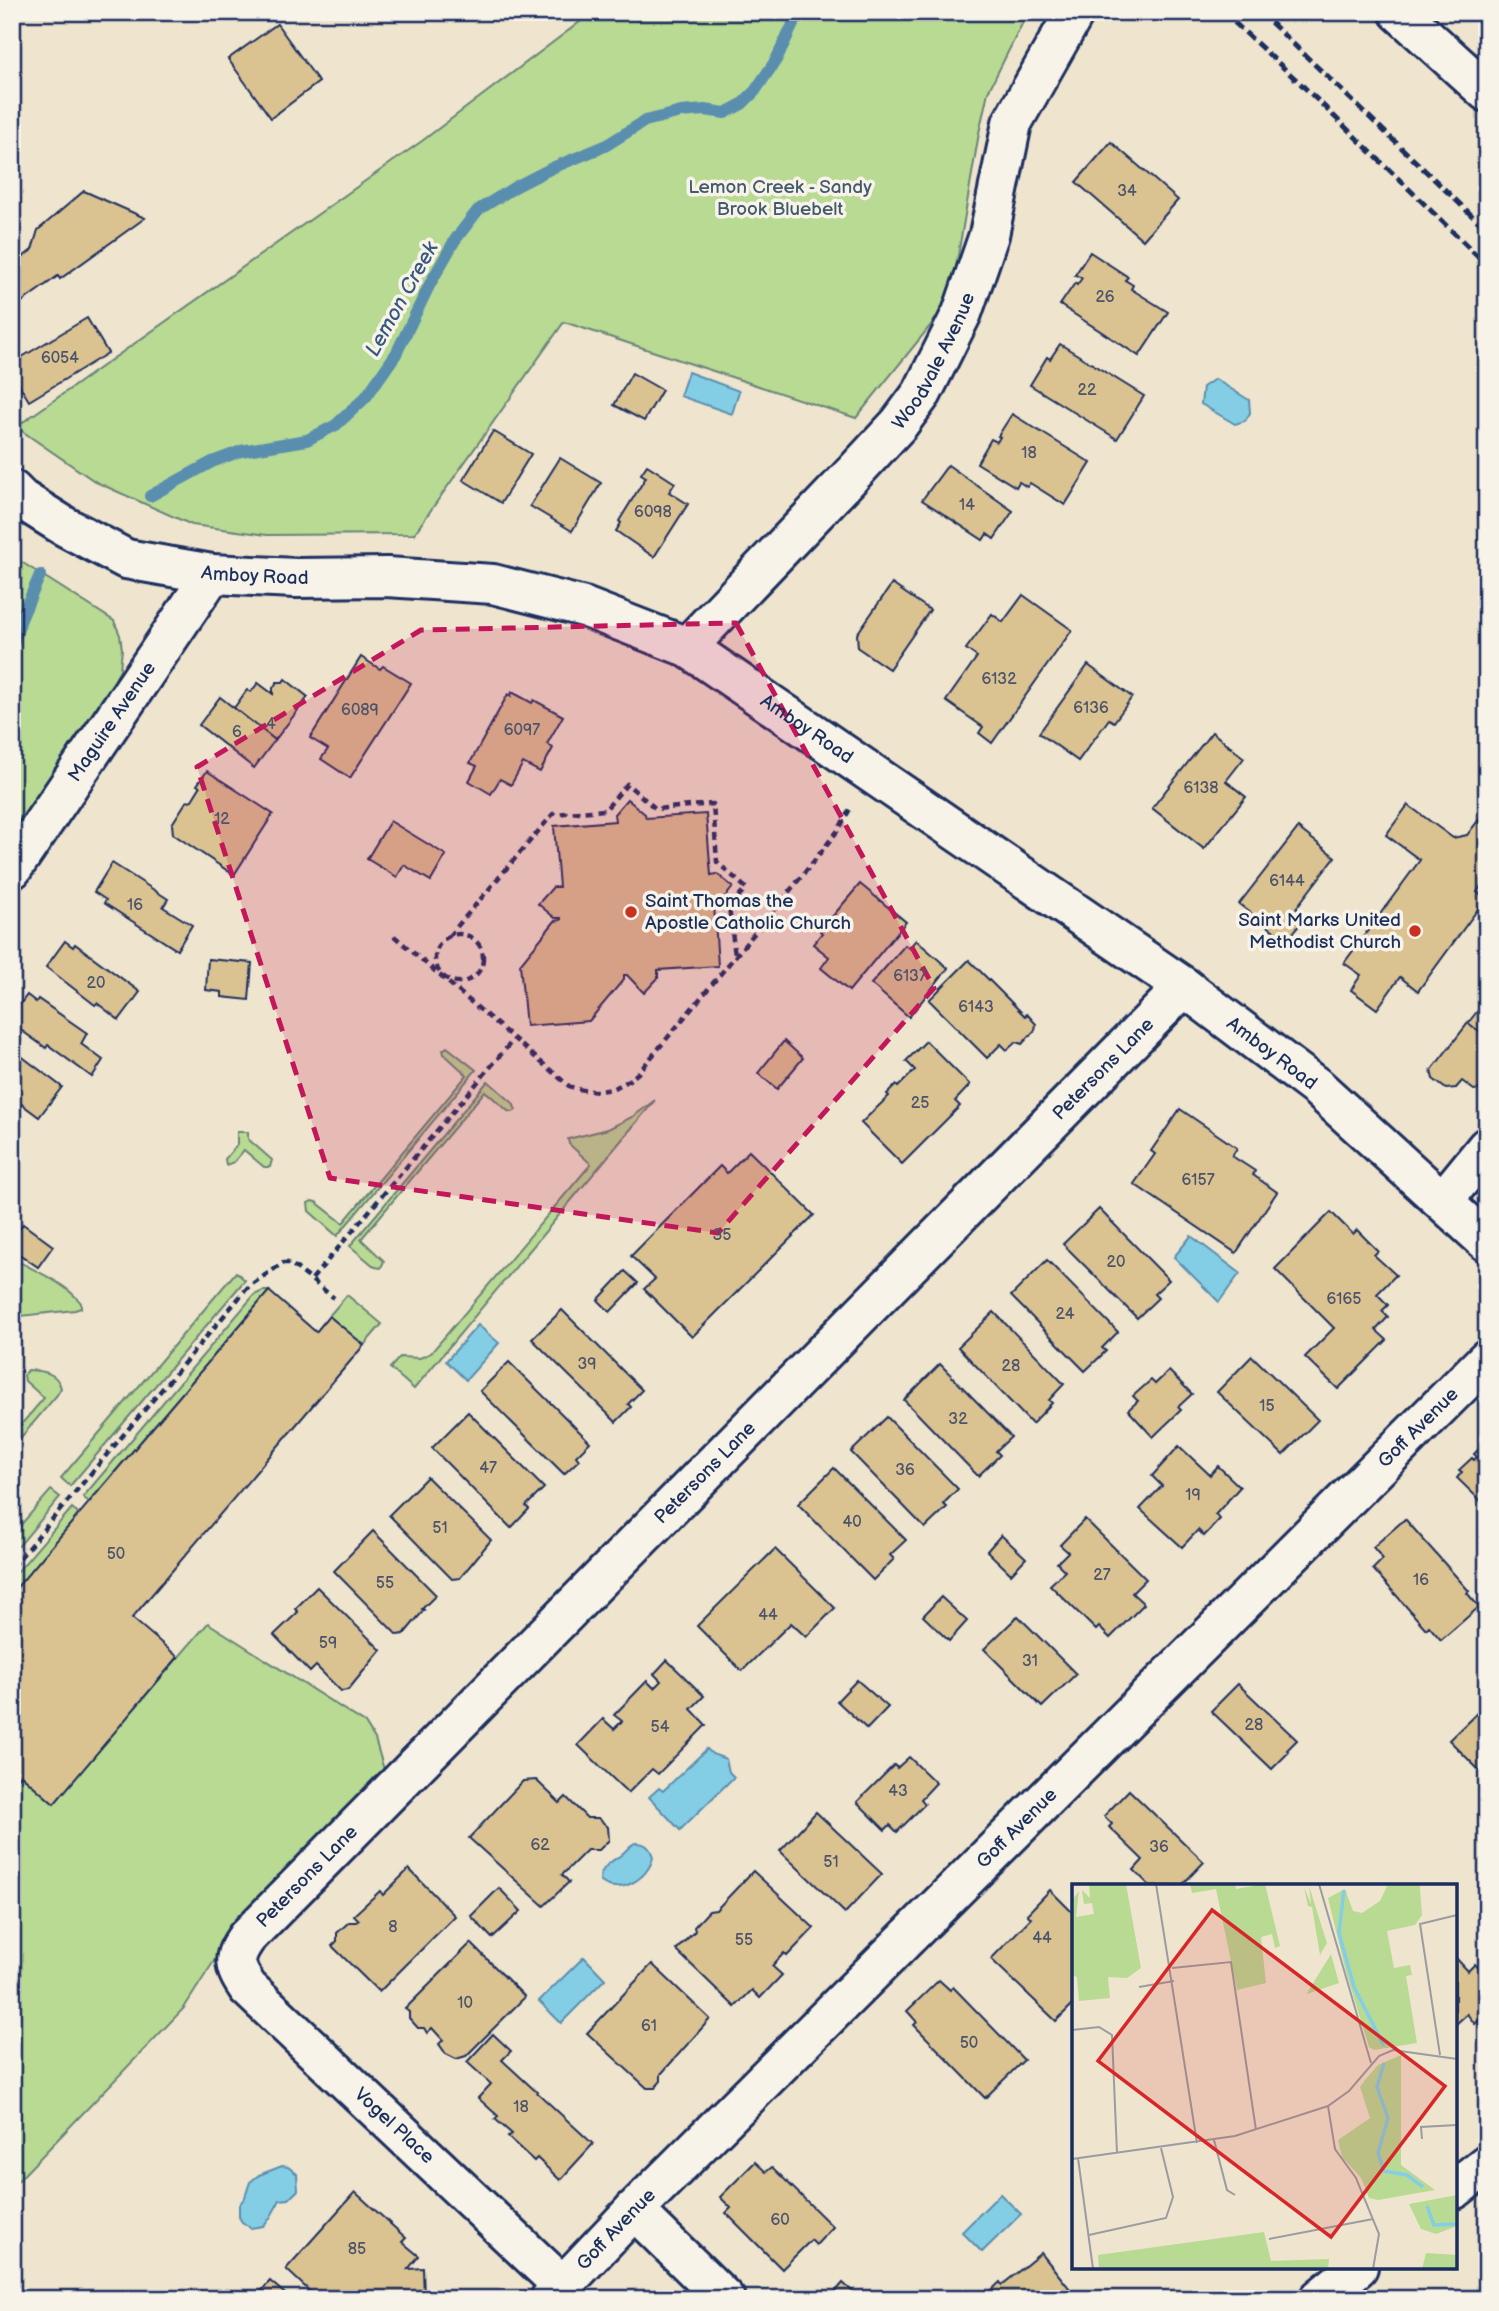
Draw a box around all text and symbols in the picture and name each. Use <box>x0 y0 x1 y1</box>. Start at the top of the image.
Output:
park label: Lemon Creek - Sandy Brook Bluebelt <box>688 176 872 221</box>
house number: 34 <box>1117 182 1137 201</box>
water label: Lemon Creek <box>360 237 444 361</box>
house number: 26 <box>1095 288 1115 307</box>
street label: Woodvale Avenue <box>887 290 980 434</box>
house number: 6054 <box>41 349 79 368</box>
house number: 22 <box>1078 381 1097 400</box>
house number: 18 <box>1021 444 1037 463</box>
house number: 14 <box>959 496 975 515</box>
house number: 6098 <box>634 503 672 522</box>
street label: Amboy Road <box>200 561 309 590</box>
street label: Maguire Avenue <box>63 657 161 786</box>
house number: 6132 <box>981 670 1017 689</box>
street label: Amboy Road <box>756 689 858 769</box>
house number: 6136 <box>1073 699 1109 718</box>
house number: 6089 <box>341 701 379 720</box>
house number: 4 <box>266 715 276 734</box>
house number: 6097 <box>504 721 540 740</box>
house number: 6 <box>232 723 242 742</box>
house number: 6138 <box>1183 779 1219 798</box>
house number: 12 <box>214 810 230 829</box>
house number: 6144 <box>1269 872 1305 891</box>
place label: Saint Thomas the Apostle Catholic Church <box>645 890 851 935</box>
house number: 16 <box>127 896 143 915</box>
marker: Saint Thomas the Apostle Catholic Church <box>623 904 639 920</box>
place label: Saint Marks United Methodist Church <box>1238 909 1401 954</box>
marker: Saint Marks United Methodist Church <box>1407 923 1423 939</box>
house number: 6137 <box>893 967 927 986</box>
house number: 20 <box>87 974 105 993</box>
house number: 6143 <box>958 998 994 1017</box>
street label: Amboy Road <box>1222 1012 1322 1095</box>
street label: Petersons Lane <box>1048 1013 1159 1125</box>
house number: 25 <box>911 1094 929 1113</box>
house number: 6157 <box>1182 1171 1215 1190</box>
house number: 35 <box>712 1226 732 1245</box>
house number: 20 <box>1107 1253 1125 1272</box>
house number: 6165 <box>1327 1290 1361 1309</box>
house number: 24 <box>1056 1305 1075 1324</box>
house number: 39 <box>577 1355 597 1374</box>
house number: 28 <box>1002 1357 1020 1376</box>
street label: Goff Avenue <box>1373 1383 1463 1473</box>
house number: 15 <box>1259 1397 1275 1416</box>
house number: 32 <box>948 1410 968 1429</box>
street label: Petersons Lane <box>650 1417 760 1529</box>
house number: 47 <box>479 1459 497 1478</box>
house number: 36 <box>895 1461 915 1480</box>
house number: 19 <box>1185 1486 1201 1505</box>
house number: 40 <box>842 1513 862 1532</box>
house number: 51 <box>432 1519 448 1538</box>
house number: 50 <box>107 1545 125 1564</box>
house number: 27 <box>1093 1566 1111 1585</box>
house number: 16 <box>1413 1571 1429 1590</box>
house number: 55 <box>376 1574 394 1593</box>
house number: 44 <box>758 1606 778 1625</box>
house number: 59 <box>319 1634 337 1653</box>
house number: 31 <box>1022 1652 1038 1671</box>
house number: 28 <box>1245 1716 1263 1735</box>
house number: 54 <box>651 1718 670 1737</box>
house number: 43 <box>888 1782 908 1801</box>
street label: Goff Avenue <box>972 1783 1062 1873</box>
street label: Petersons Lane <box>251 1820 362 1932</box>
house number: 62 <box>530 1836 550 1855</box>
house number: 36 <box>1149 1838 1169 1857</box>
house number: 51 <box>823 1853 839 1872</box>
inset map <box>1072 1884 1457 2269</box>
house number: 8 <box>388 1918 398 1937</box>
house number: 44 <box>1032 1929 1052 1948</box>
house number: 55 <box>735 1931 753 1950</box>
house number: 10 <box>457 1994 473 2013</box>
house number: 61 <box>641 2017 657 2036</box>
house number: 50 <box>960 2034 978 2053</box>
street label: Vogel Place <box>349 2083 439 2169</box>
house number: 18 <box>513 2098 529 2117</box>
street label: Goff Avenue <box>572 2184 660 2275</box>
house number: 60 <box>770 2211 790 2230</box>
house number: 85 <box>348 2240 366 2259</box>

